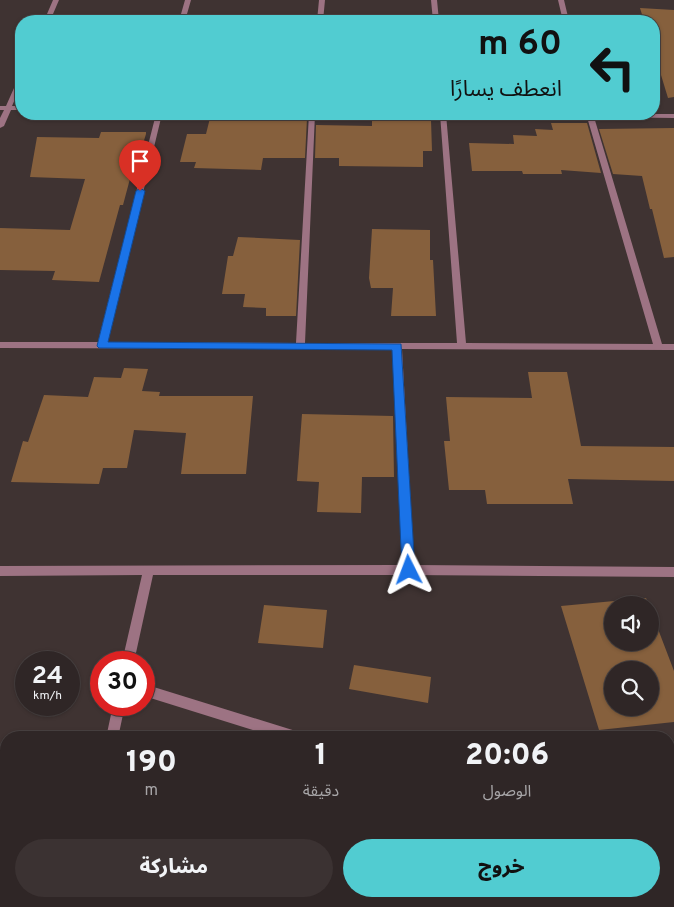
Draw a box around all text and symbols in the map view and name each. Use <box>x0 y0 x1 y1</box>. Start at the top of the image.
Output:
text: 60 m <box>478 23 562 67</box>
icon: left <box>580 35 645 100</box>
text: انعطف يسارًا <box>450 77 562 104</box>
pin <box>119 140 161 191</box>
icon: arrive <box>126 147 154 175</box>
position arrow <box>382 543 434 595</box>
map controls <box>604 596 659 716</box>
button: sound <box>604 596 659 651</box>
speed limit sign: 30 <box>90 651 155 716</box>
text: 24 <box>32 661 63 693</box>
button: search <box>604 661 659 716</box>
text: km/h <box>33 688 62 704</box>
text: 1 <box>315 738 327 775</box>
text: 20:06 <box>465 738 549 775</box>
text: 190 <box>126 745 177 782</box>
text: m <box>145 781 158 801</box>
text: دقيقة <box>303 782 339 802</box>
text: الوصول <box>483 782 531 802</box>
button: مشاركة <box>15 839 333 897</box>
button: خروج <box>343 839 660 897</box>

